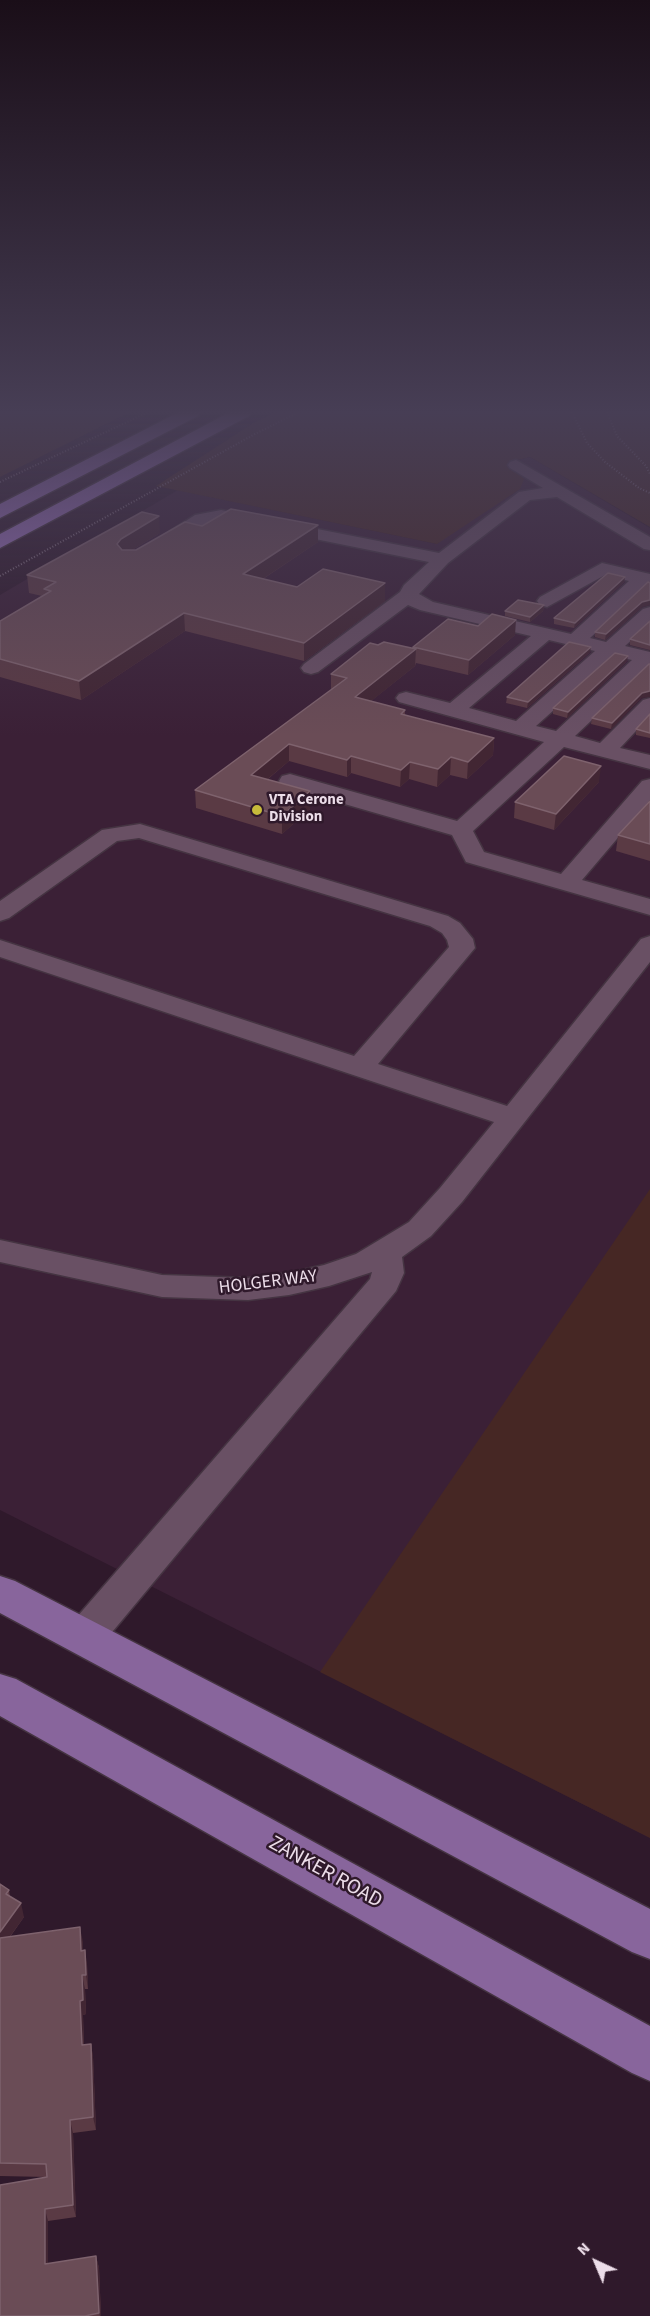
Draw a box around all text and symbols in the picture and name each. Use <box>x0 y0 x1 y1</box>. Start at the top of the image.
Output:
place label: VTA Cerone Division <box>269 792 344 827</box>
marker: VTA Cerone Division <box>250 803 264 817</box>
street label: HOLGER WAY <box>218 1266 318 1300</box>
street label: ZANKER ROAD <box>264 1832 386 1914</box>
north arrow <box>566 2232 626 2292</box>
text: N <box>572 2237 595 2261</box>

